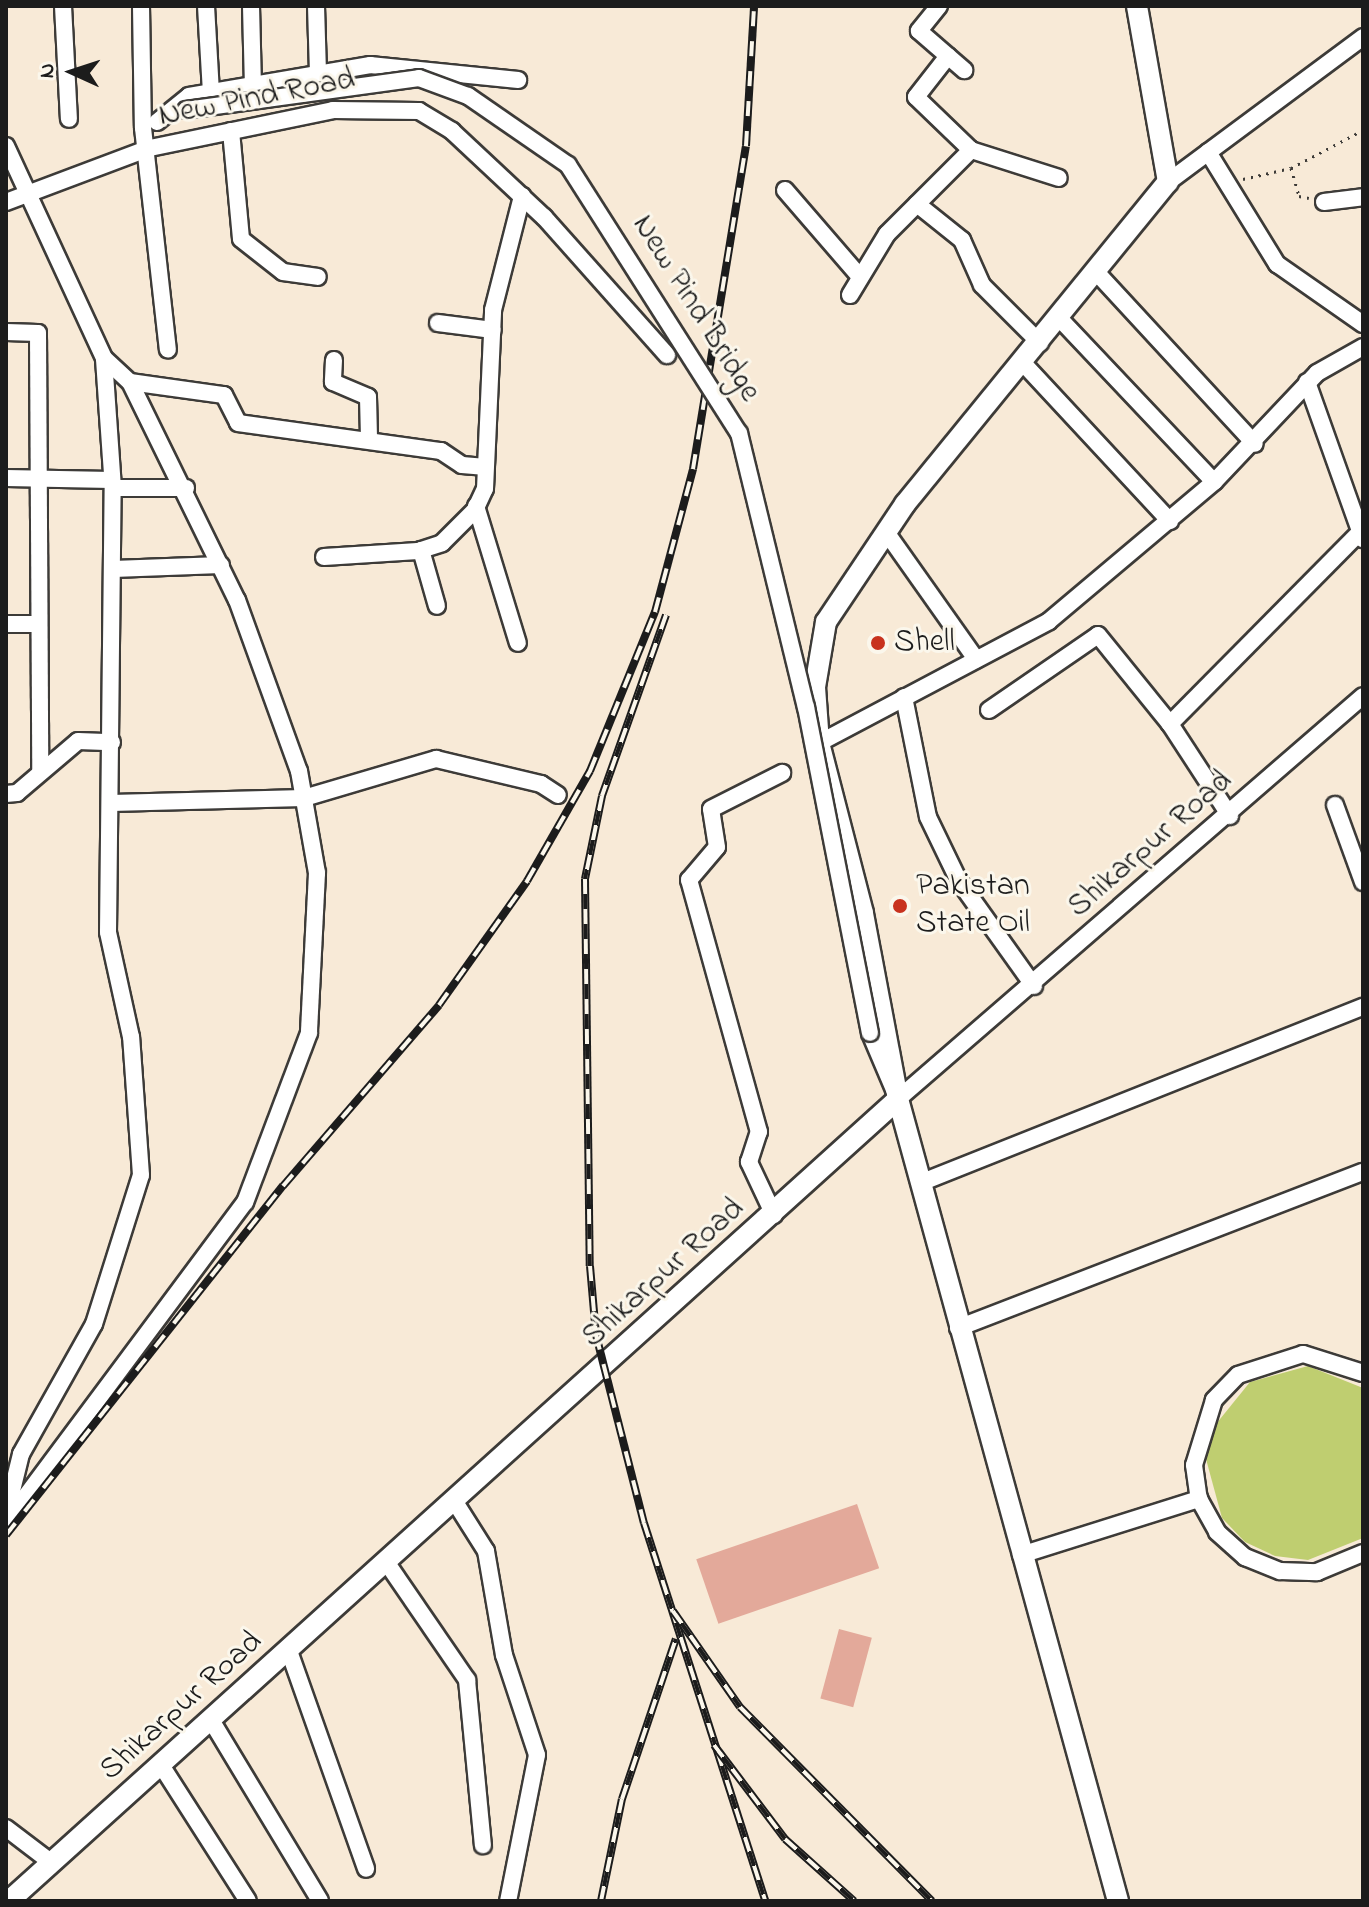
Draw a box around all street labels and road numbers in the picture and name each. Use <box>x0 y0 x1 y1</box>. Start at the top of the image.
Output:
street label: New Pind Road <box>156 61 358 137</box>
street label: New Pind Bridge <box>622 209 768 409</box>
street label: Shikarpur Road <box>1061 763 1241 927</box>
street label: Shikarpur Road <box>575 1191 753 1357</box>
street label: Shikarpur Road <box>93 1624 271 1790</box>

